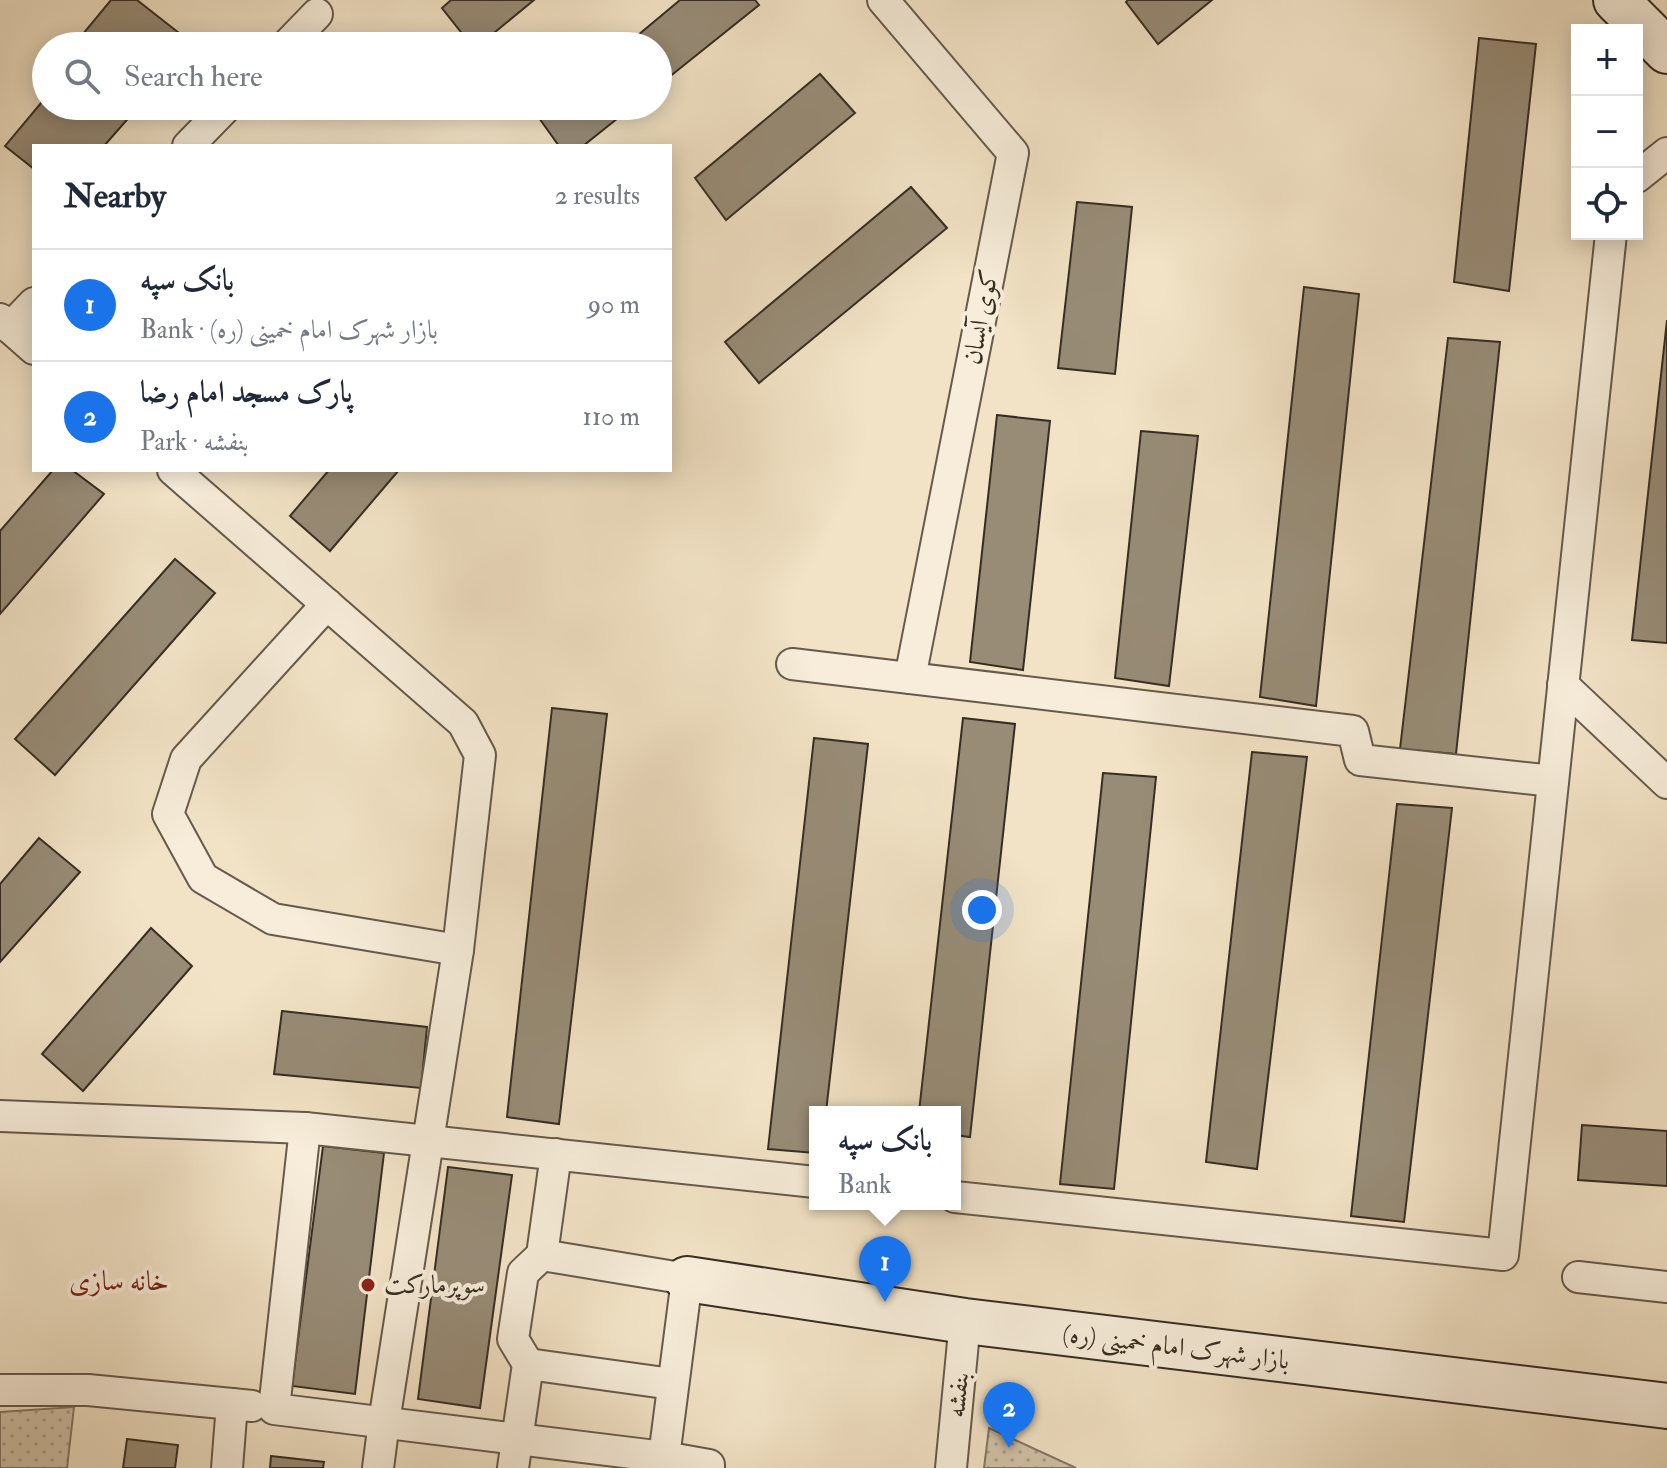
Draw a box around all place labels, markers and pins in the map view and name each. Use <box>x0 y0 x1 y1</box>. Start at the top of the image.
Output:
pin: 1 <box>859 1236 911 1302</box>
place label: سوپرمارکت <box>384 1269 485 1301</box>
marker: سوپرمارکت <box>359 1276 377 1294</box>
pin: 2 <box>983 1382 1035 1448</box>

